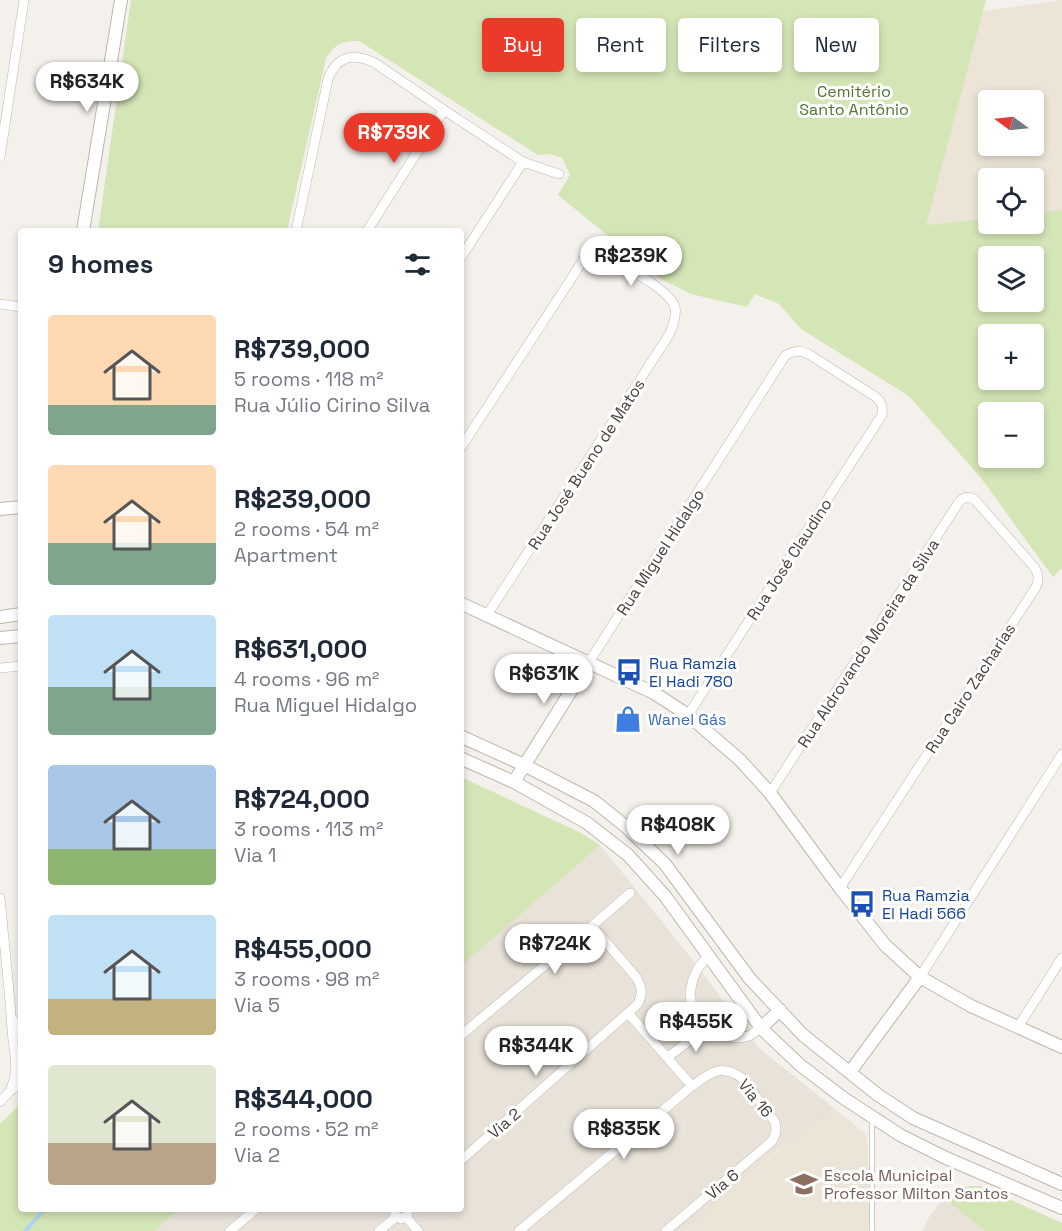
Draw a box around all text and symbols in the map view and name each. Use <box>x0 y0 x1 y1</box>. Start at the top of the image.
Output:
chip: Buy <box>482 18 564 72</box>
chip: Rent <box>576 18 666 72</box>
chip: Filters <box>678 18 782 72</box>
chip: New <box>794 18 879 72</box>
pin: R$634K <box>38 62 136 113</box>
text: R$634K <box>50 68 124 94</box>
park label: Cemitério Santo Antônio <box>799 81 909 120</box>
north arrow <box>978 90 1044 156</box>
map controls <box>978 90 1044 468</box>
pin: R$739K <box>345 113 443 164</box>
text: R$739K <box>358 119 430 145</box>
button: locate <box>978 168 1044 234</box>
pin: R$239K <box>582 236 680 287</box>
text: R$239K <box>594 242 668 268</box>
button: layers <box>978 246 1044 312</box>
text: 9 homes <box>48 247 153 281</box>
icon: filters <box>401 248 434 281</box>
button: + <box>978 324 1044 390</box>
text: R$739,000 <box>234 332 370 366</box>
icon: home <box>96 339 168 411</box>
text: 5 rooms · 118 m² <box>234 366 384 392</box>
street label: Rua José Bueno de Matos <box>523 375 650 554</box>
text: Rua Júlio Cirino Silva <box>234 392 430 418</box>
button: − <box>978 402 1044 468</box>
text: R$239,000 <box>234 482 371 516</box>
street label: Rua Miguel Hidalgo <box>612 485 709 619</box>
icon: home <box>96 489 168 561</box>
street label: Rua José Claudino <box>742 494 837 624</box>
text: 2 rooms · 54 m² <box>234 516 379 542</box>
street label: Rua Aldrovando Moreira da Silva <box>793 535 944 752</box>
text: Apartment <box>234 542 338 568</box>
street label: Rua Cairo Zacharias <box>921 619 1020 757</box>
text: R$631,000 <box>234 632 367 666</box>
icon: home <box>96 639 168 711</box>
place label: Rua Ramzia El Hadi 780 <box>649 653 737 692</box>
pin: R$631K <box>495 654 593 705</box>
bus stop icon: Rua Ramzia El Hadi 780 <box>614 657 644 687</box>
text: R$631K <box>509 660 579 686</box>
text: 4 rooms · 96 m² <box>234 666 379 692</box>
text: Rua Miguel Hidalgo <box>234 692 417 718</box>
shop icon: Wanel Gás <box>613 704 643 734</box>
place label: Wanel Gás <box>648 709 726 730</box>
text: R$724,000 <box>234 782 370 816</box>
icon: home <box>96 789 168 861</box>
pin: R$408K <box>629 805 727 856</box>
text: R$408K <box>641 811 715 837</box>
text: 3 rooms · 113 m² <box>234 816 383 842</box>
text: Via 1 <box>234 842 276 868</box>
place label: Rua Ramzia El Hadi 566 <box>882 885 970 924</box>
bus stop icon: Rua Ramzia El Hadi 566 <box>847 889 877 919</box>
pin: R$724K <box>506 924 604 975</box>
text: R$724K <box>519 930 591 956</box>
text: R$455,000 <box>234 932 372 966</box>
icon: home <box>96 939 168 1011</box>
text: 3 rooms · 98 m² <box>234 966 379 992</box>
text: Via 5 <box>234 992 280 1018</box>
pin: R$455K <box>647 1002 745 1053</box>
text: R$455K <box>659 1008 733 1034</box>
pin: R$344K <box>487 1026 585 1077</box>
text: R$344K <box>499 1032 573 1058</box>
street label: Via 16 <box>734 1075 777 1122</box>
text: R$344,000 <box>234 1082 373 1116</box>
icon: home <box>96 1089 168 1161</box>
street label: Via 2 <box>484 1103 525 1143</box>
pin: R$835K <box>575 1109 673 1160</box>
text: R$835K <box>587 1115 661 1141</box>
text: 2 rooms · 52 m² <box>234 1116 378 1142</box>
text: Via 2 <box>234 1142 280 1168</box>
street label: Via 6 <box>701 1164 743 1204</box>
place label: Escola Municipal Professor Milton Santos <box>824 1165 1009 1204</box>
school or university icon: Escola Municipal Professor Milton Santos <box>789 1169 819 1199</box>

